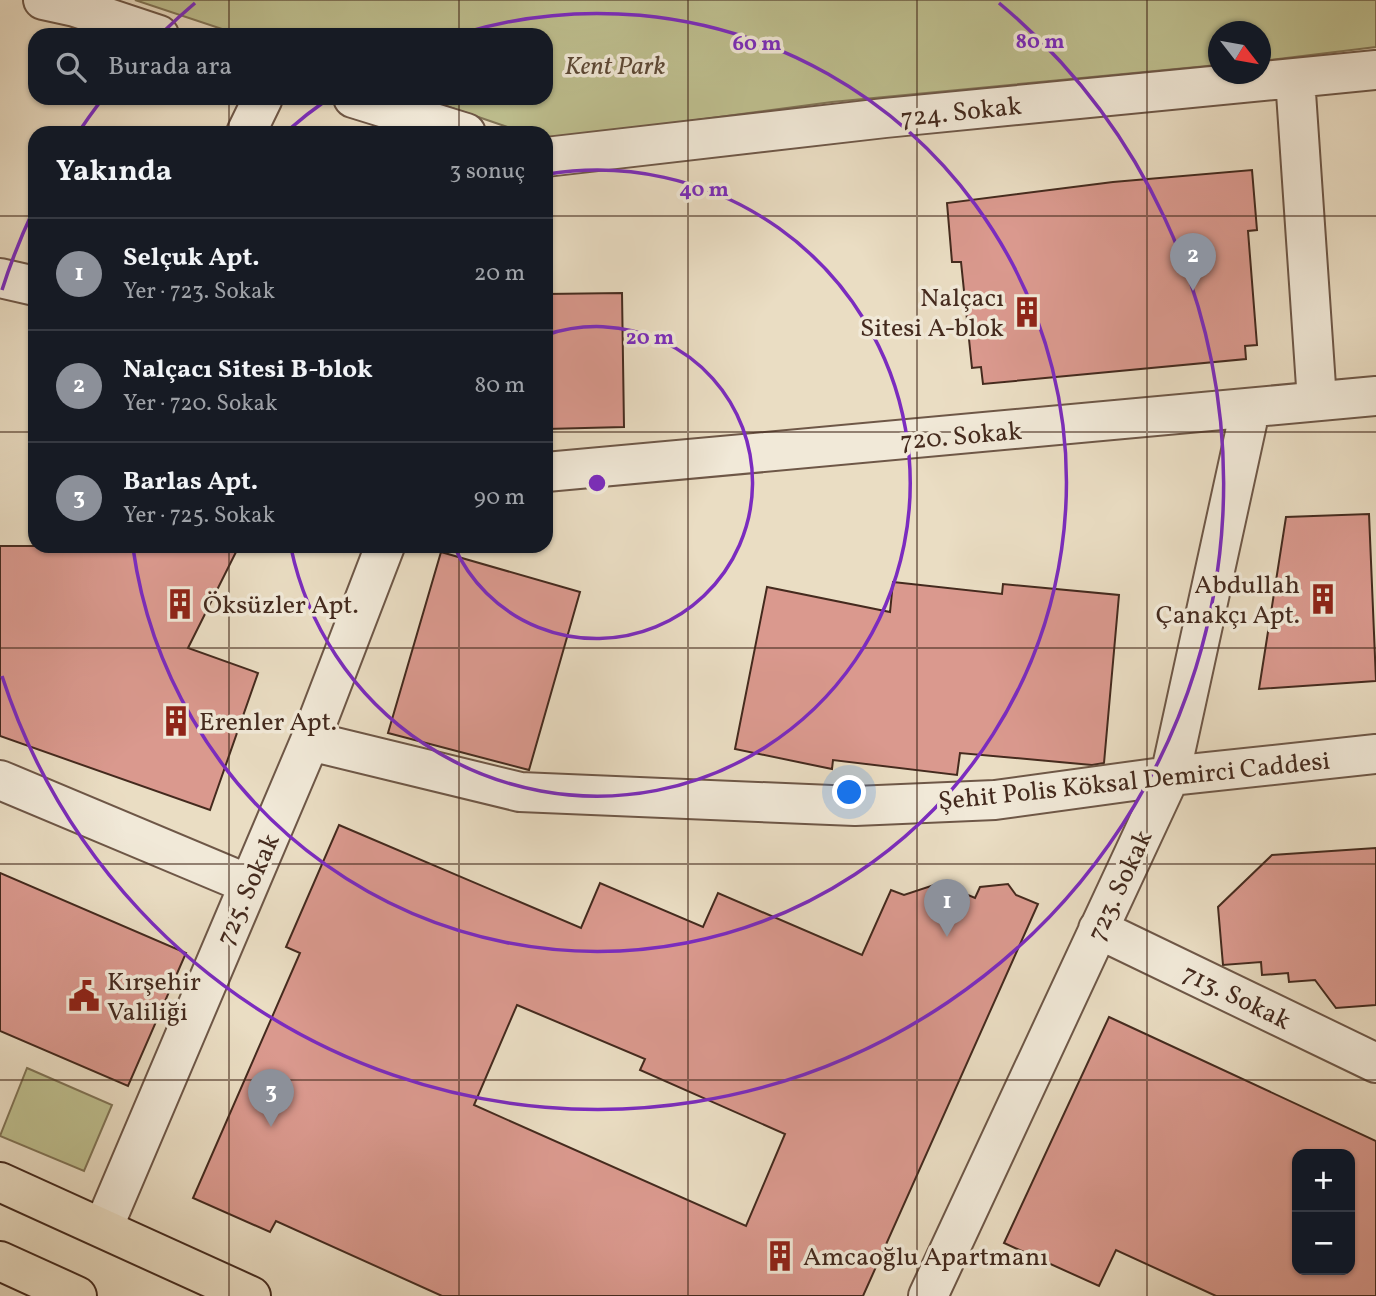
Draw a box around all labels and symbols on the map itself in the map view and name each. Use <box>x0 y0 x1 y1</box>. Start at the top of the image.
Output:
north arrow <box>1208 21 1271 84</box>
text: 80 m <box>1016 28 1064 57</box>
text: 60 m <box>733 30 781 59</box>
park label: Kent Park <box>565 49 665 85</box>
street label: 724. Sokak <box>899 89 1023 137</box>
text: 40 m <box>679 176 729 205</box>
pin: 2 <box>1170 233 1216 291</box>
place label: Nalçacı Sitesi A-blok <box>860 281 1004 347</box>
building icon: Nalçacı Sitesi A-blok <box>1010 295 1044 329</box>
text: 20 m <box>626 324 674 353</box>
street label: 720. Sokak <box>899 414 1023 460</box>
centre of rings <box>585 471 609 495</box>
place label: Abdullah Çanakçı Apt. <box>1156 568 1300 634</box>
building icon: Abdullah Çanakçı Apt. <box>1306 582 1340 616</box>
building icon: Öksüzler Apt. <box>163 587 197 621</box>
place label: Öksüzler Apt. <box>203 588 359 624</box>
building icon: Erenler Apt. <box>159 704 193 738</box>
place label: Erenler Apt. <box>199 705 337 741</box>
street label: Şehit Polis Köksal Demirci Caddesi <box>936 743 1332 820</box>
your location <box>832 775 866 809</box>
street label: 723. Sokak <box>1079 824 1162 947</box>
street label: 725. Sokak <box>208 828 289 952</box>
pin: 1 <box>924 879 970 937</box>
street label: 713. Sokak <box>1176 956 1296 1040</box>
place label: Kırşehir Valiliği <box>107 965 201 1031</box>
public building icon: Kırşehir Valiliği <box>67 979 101 1013</box>
pin: 3 <box>248 1069 294 1127</box>
building icon: Amcaoğlu Apartmanı <box>763 1239 797 1273</box>
place label: Amcaoğlu Apartmanı <box>803 1240 1048 1276</box>

